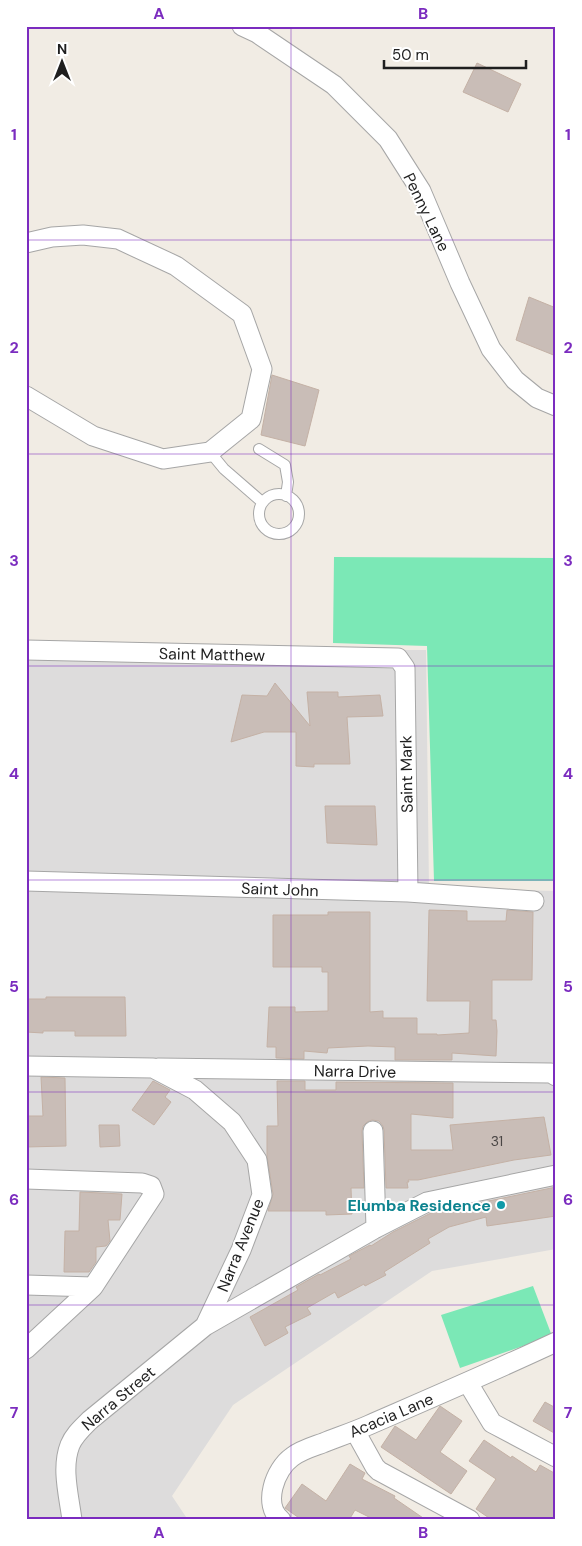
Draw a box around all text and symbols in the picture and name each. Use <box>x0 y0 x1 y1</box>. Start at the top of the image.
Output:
text: A <box>153 3 165 24</box>
text: B <box>418 3 428 24</box>
north arrow <box>38 38 88 88</box>
scale bar <box>384 38 527 70</box>
text: N <box>57 40 67 58</box>
text: 50 m <box>392 45 429 65</box>
text: 1 <box>11 124 17 145</box>
text: 1 <box>565 124 571 145</box>
street label: Penny Lane <box>399 170 455 255</box>
text: 2 <box>9 337 19 358</box>
text: 2 <box>563 337 573 358</box>
text: 3 <box>9 550 19 571</box>
text: 3 <box>563 550 573 571</box>
street label: Saint Matthew <box>159 643 265 666</box>
street label: Saint Mark <box>395 735 418 813</box>
text: 4 <box>9 763 19 784</box>
text: 4 <box>563 763 573 784</box>
street label: Saint John <box>241 878 319 901</box>
text: 5 <box>9 976 19 997</box>
text: 5 <box>563 976 573 997</box>
street label: Narra Drive <box>314 1060 396 1083</box>
house number: 31 <box>491 1132 503 1150</box>
text: 6 <box>9 1189 19 1210</box>
text: 6 <box>563 1189 573 1210</box>
street label: Narra Avenue <box>212 1195 269 1295</box>
place label: Elumba Residence <box>347 1195 491 1216</box>
marker: Elumba Residence <box>495 1199 507 1211</box>
street label: Narra Street <box>77 1361 160 1435</box>
street label: Acacia Lane <box>346 1388 436 1443</box>
text: 7 <box>10 1402 19 1423</box>
text: 7 <box>564 1402 573 1423</box>
text: A <box>153 1522 165 1543</box>
text: B <box>418 1522 428 1543</box>

